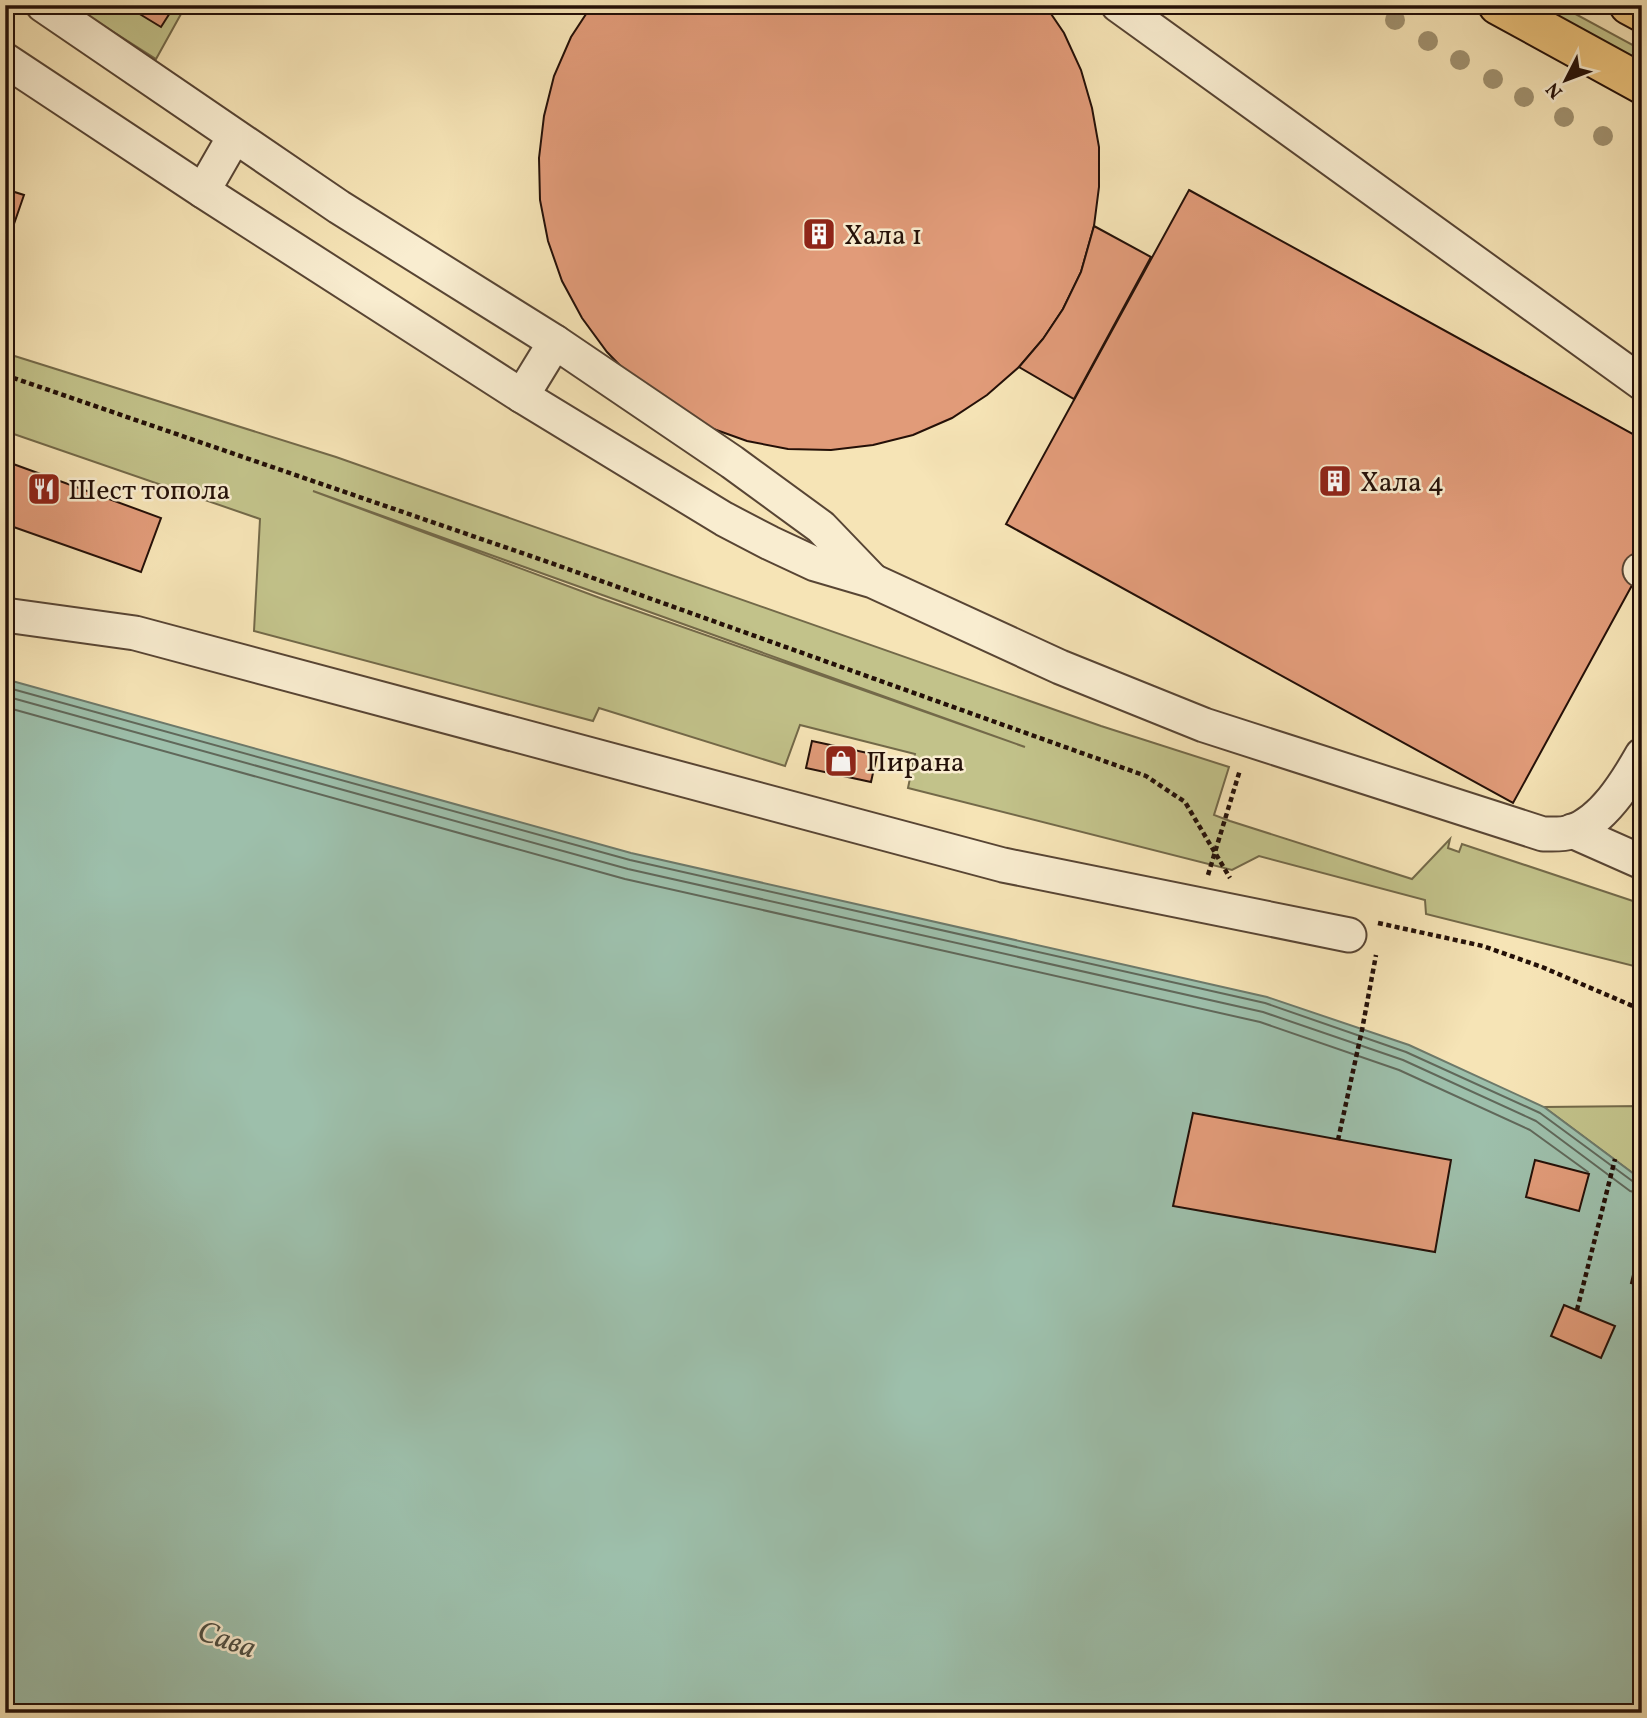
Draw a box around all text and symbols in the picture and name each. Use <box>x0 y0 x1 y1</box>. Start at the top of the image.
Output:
north arrow <box>1532 46 1602 116</box>
text: N <box>1540 76 1569 104</box>
building icon: Хала 1 <box>800 215 838 253</box>
place label: Хала 1 <box>844 217 922 256</box>
building icon: Хала 4 <box>1316 462 1354 500</box>
place label: Хала 4 <box>1360 464 1444 503</box>
restaurant icon: Шест топола <box>25 470 63 508</box>
place label: Шест топола <box>68 472 231 511</box>
shop icon: Пирана <box>822 742 860 780</box>
place label: Пирана <box>866 744 965 783</box>
water label: Сава <box>191 1611 261 1670</box>

